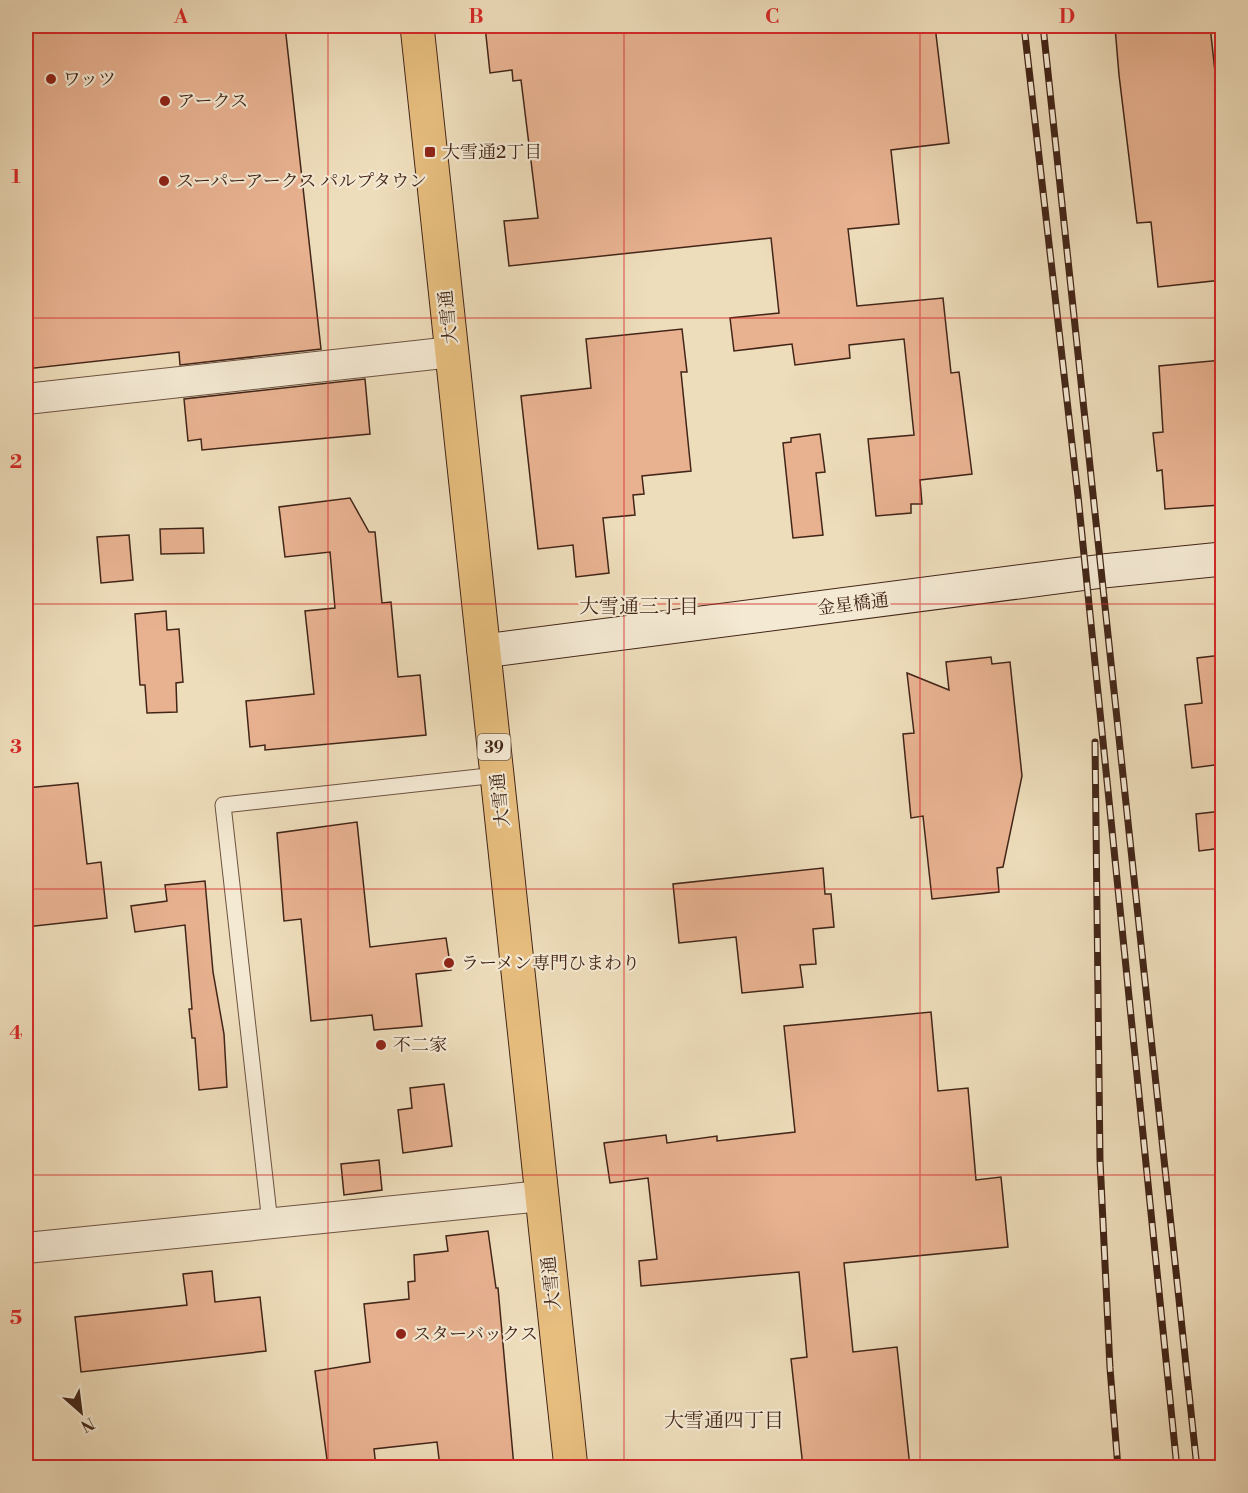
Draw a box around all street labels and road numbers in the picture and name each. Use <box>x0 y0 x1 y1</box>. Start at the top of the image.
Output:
street label: 大雪通 <box>434 289 463 345</box>
street label: 金星橋通 <box>816 589 890 620</box>
road number: 39 <box>478 734 510 760</box>
street label: 大雪通 <box>486 772 515 828</box>
street label: 大雪通 <box>537 1255 566 1311</box>

